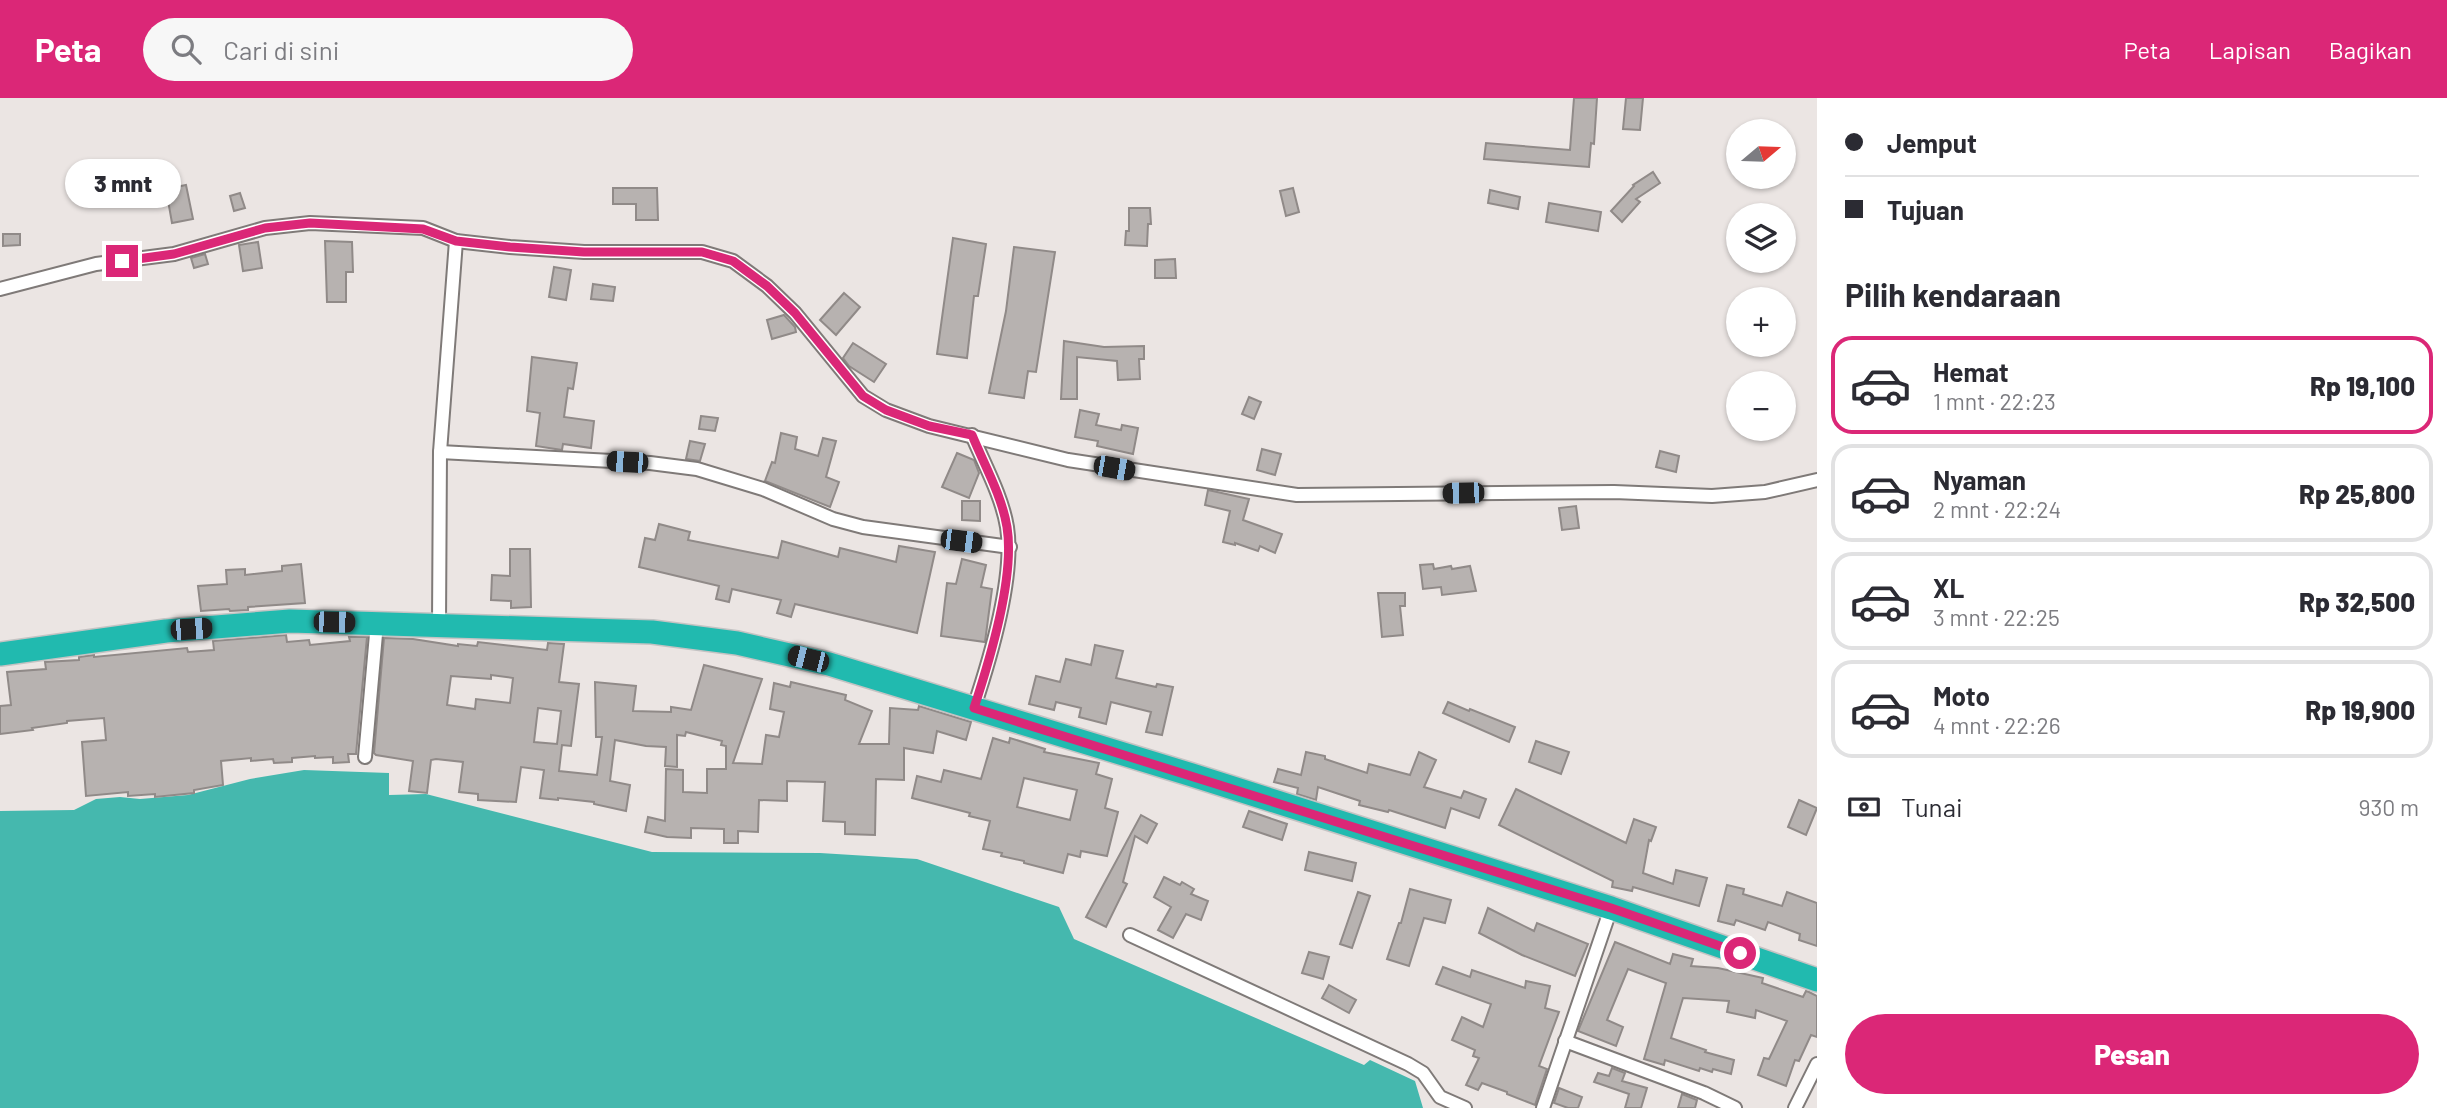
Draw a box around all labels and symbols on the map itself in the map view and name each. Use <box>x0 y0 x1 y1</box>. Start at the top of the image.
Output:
north arrow <box>1726 119 1796 189</box>
callout: 3 mnt <box>64 159 180 208</box>
route end <box>106 245 138 277</box>
car <box>606 450 649 474</box>
car <box>1092 454 1137 482</box>
car <box>1442 482 1485 504</box>
car <box>939 528 984 554</box>
car <box>313 611 356 633</box>
car <box>170 617 213 641</box>
car <box>786 644 831 674</box>
route start <box>1724 937 1756 969</box>

